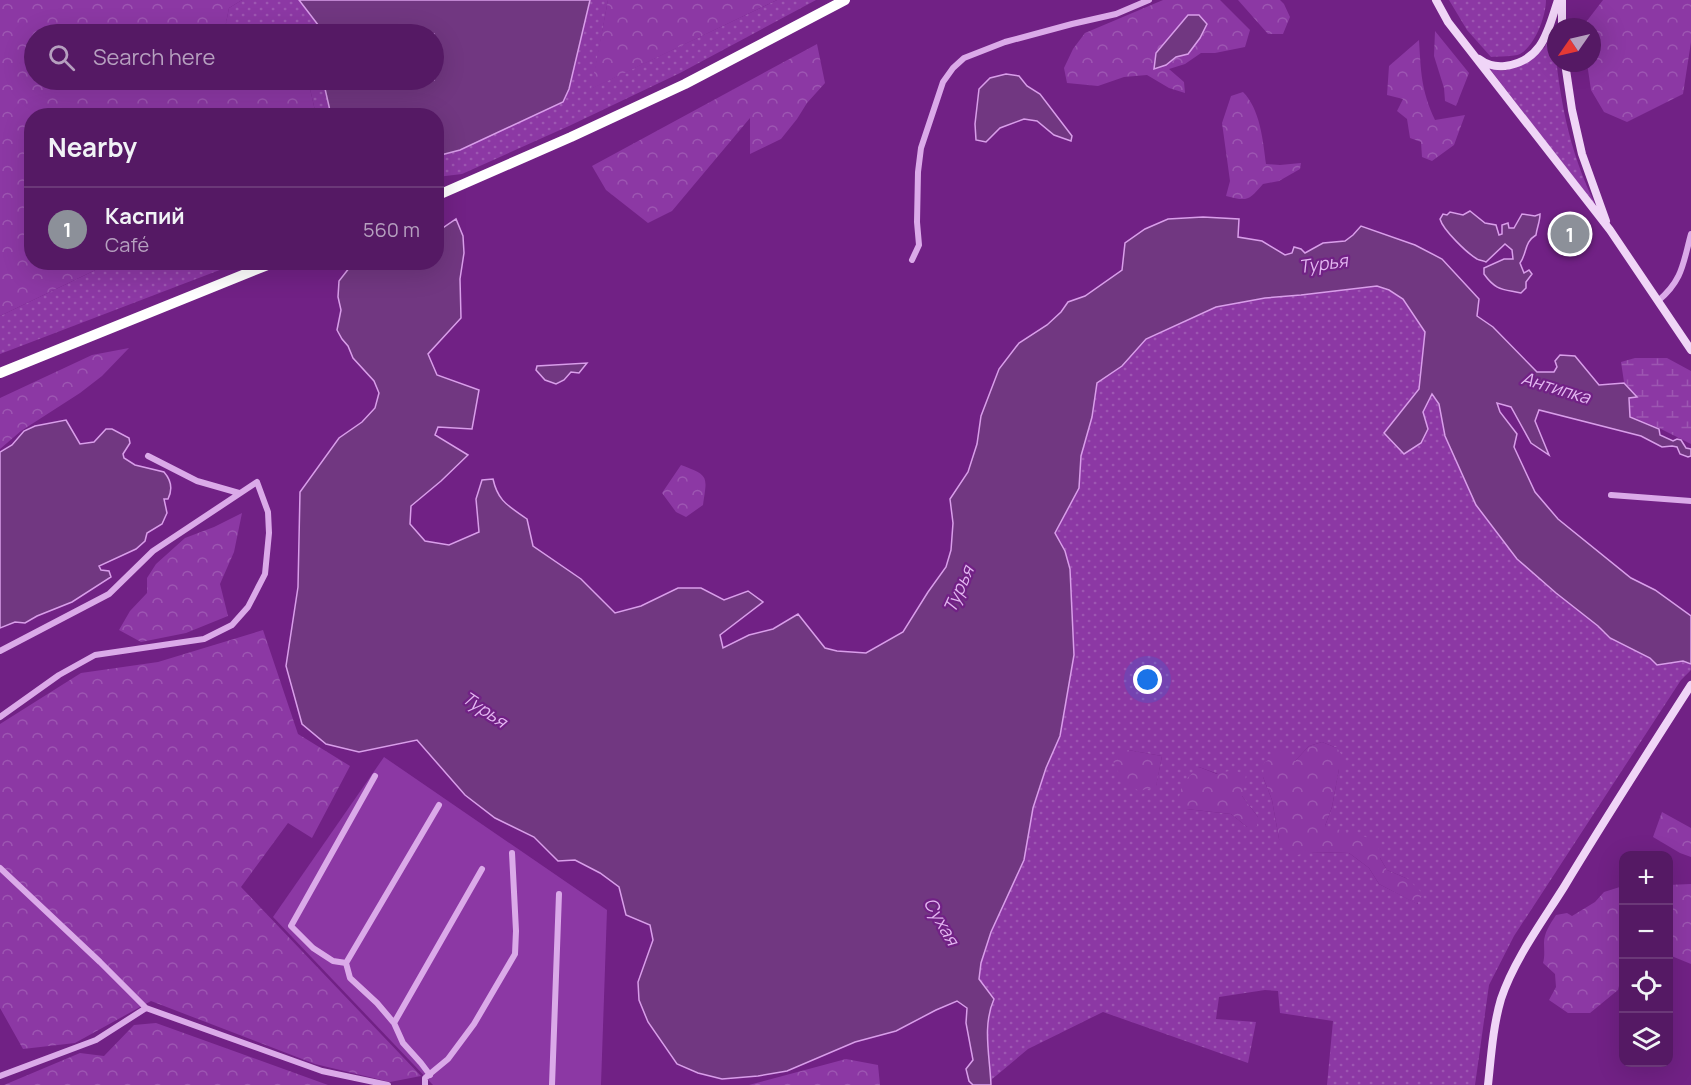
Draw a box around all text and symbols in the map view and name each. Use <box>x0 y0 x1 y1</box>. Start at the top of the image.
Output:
north arrow <box>1547 18 1601 72</box>
search box <box>24 24 444 90</box>
icon: search <box>45 41 78 74</box>
text: Search here <box>93 42 215 72</box>
text: Nearby <box>48 129 137 165</box>
text: Каспий <box>105 201 185 231</box>
pin: 1 <box>1550 212 1590 256</box>
text: 1 <box>63 216 72 243</box>
text: 560 m <box>363 216 420 243</box>
text: Café <box>105 231 149 258</box>
water label: Турья <box>1297 247 1351 278</box>
water label: Антипка <box>1519 365 1594 409</box>
water label: Турья <box>937 560 980 616</box>
your location <box>1133 665 1162 694</box>
water label: Турья <box>458 685 514 734</box>
map controls <box>1619 851 1673 1067</box>
button: + <box>1619 851 1673 905</box>
water label: Сухая <box>919 893 966 951</box>
button: − <box>1619 905 1673 959</box>
button: locate <box>1619 959 1673 1013</box>
button: layers <box>1619 1013 1673 1067</box>

